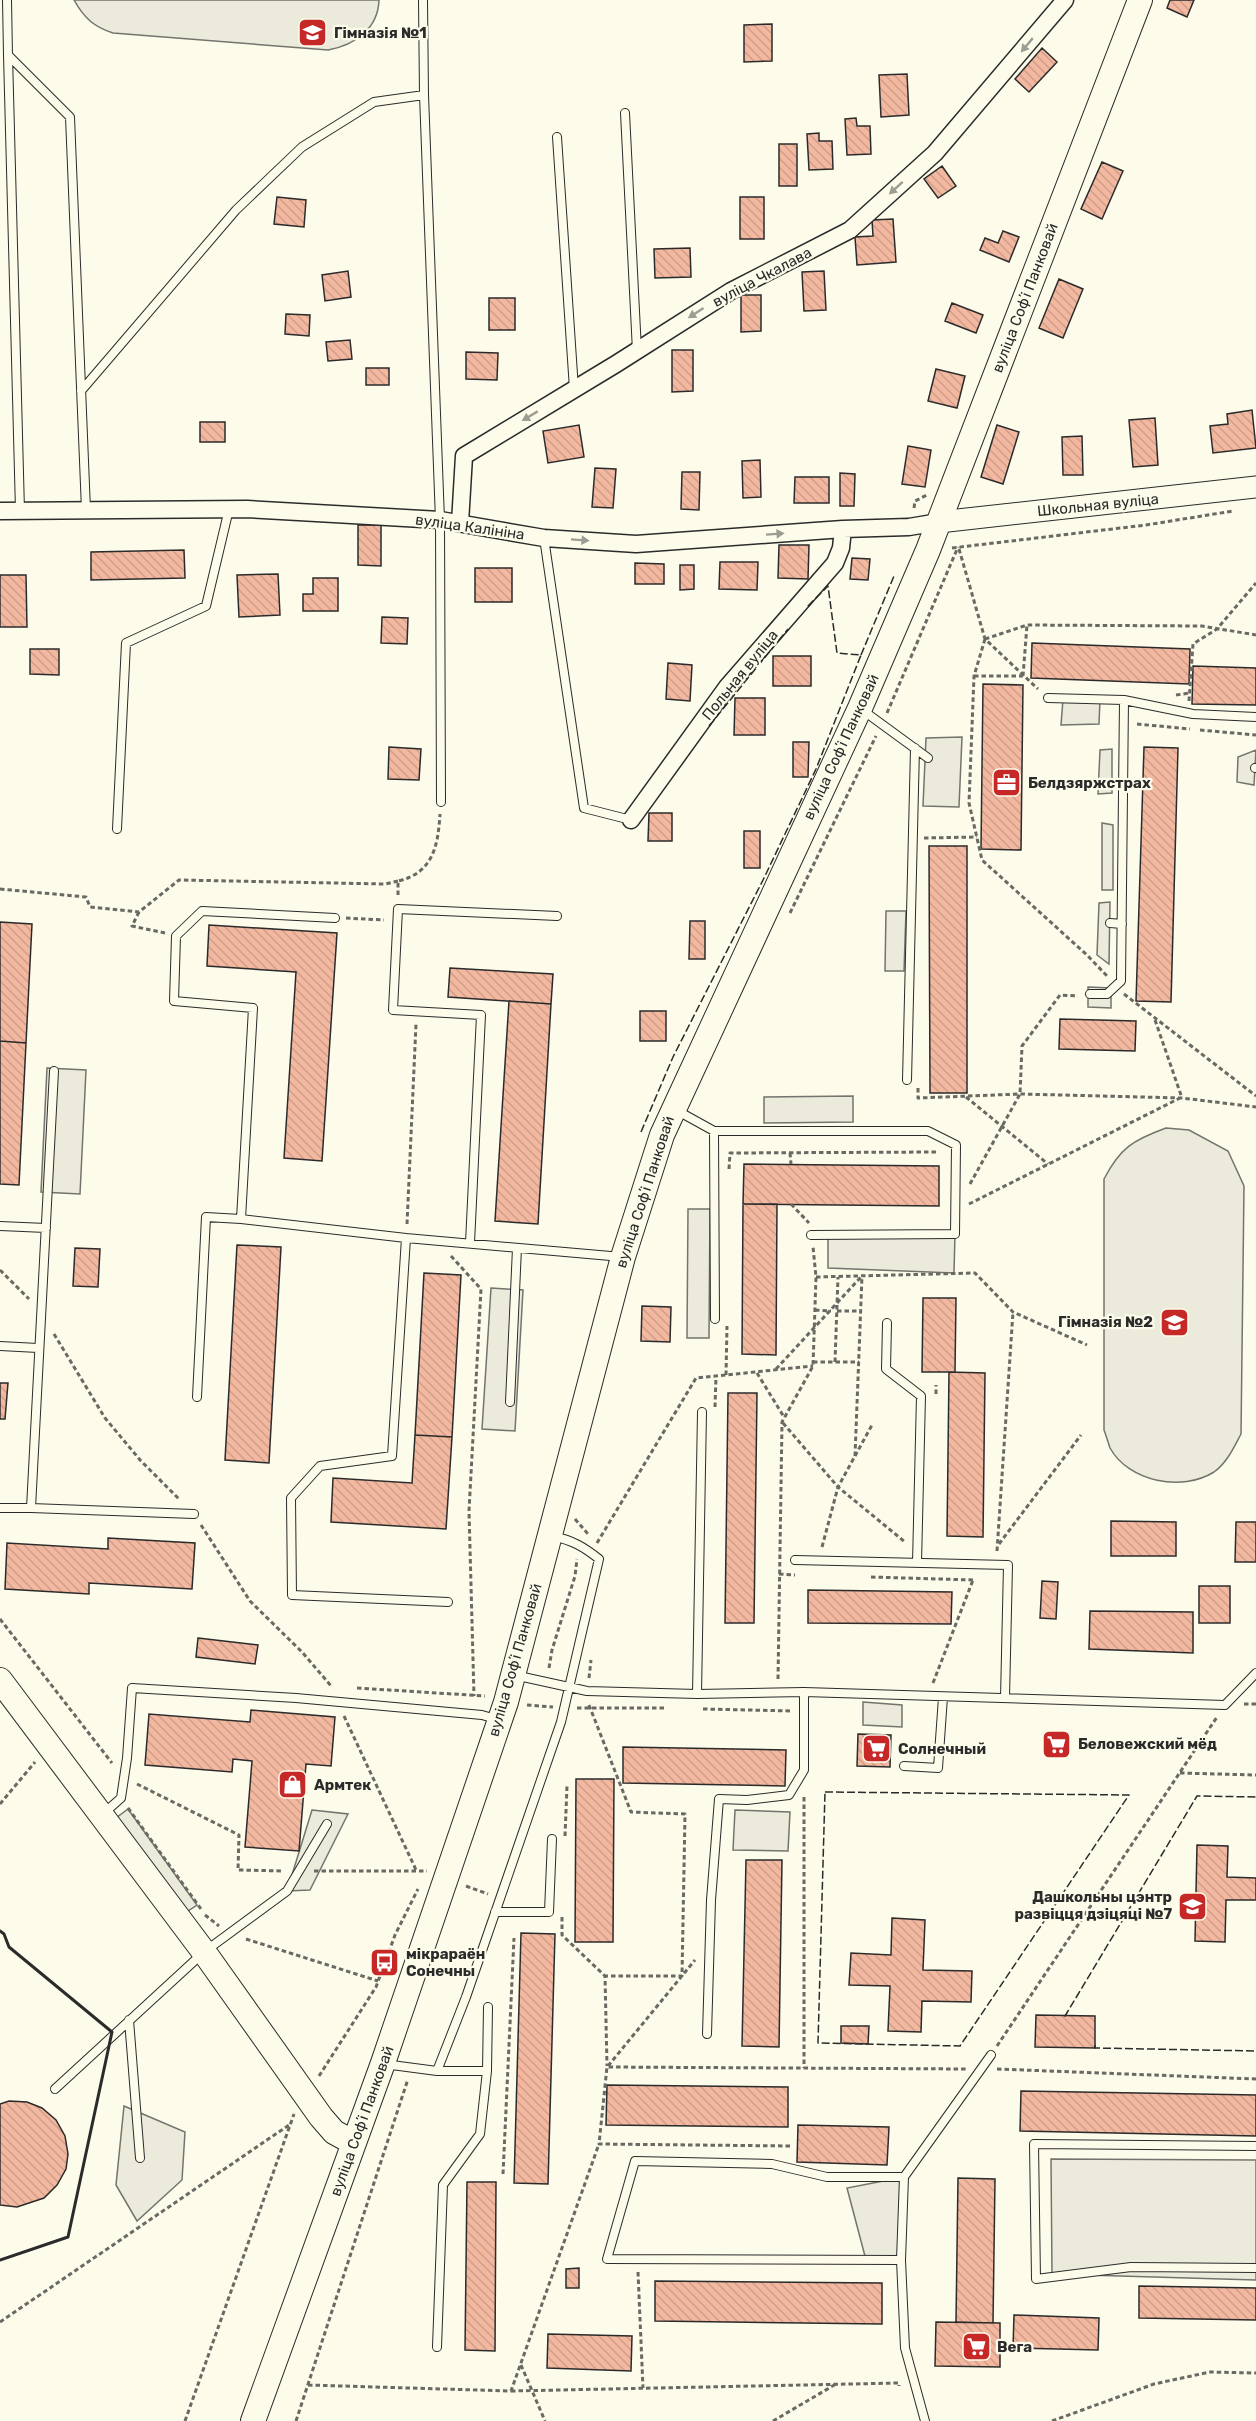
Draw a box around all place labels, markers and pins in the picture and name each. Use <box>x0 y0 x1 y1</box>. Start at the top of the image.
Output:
school or university icon: Гімназія №1 <box>297 17 329 49</box>
place label: Гімназія №1 <box>334 24 427 42</box>
office icon: Белдзяржстрах <box>991 767 1023 799</box>
place label: Белдзяржстрах <box>1028 774 1151 792</box>
school or university icon: Гімназія №2 <box>1158 1306 1190 1338</box>
place label: Гімназія №2 <box>1058 1313 1153 1331</box>
supermarket icon: Беловежский мёд <box>1041 1728 1073 1760</box>
supermarket icon: Солнечный <box>861 1733 893 1765</box>
place label: Беловежский мёд <box>1078 1735 1217 1753</box>
place label: Солнечный <box>898 1740 986 1758</box>
shop icon: Армтек <box>277 1769 309 1801</box>
place label: Армтек <box>314 1776 371 1794</box>
place label: Дашкольны цэнтр развіцця дзіцяці №7 <box>1014 1888 1172 1923</box>
school or university icon: Дашкольны цэнтр развіцця дзіцяці №7 <box>1177 1890 1209 1922</box>
place label: мікрараён Сонечны <box>406 1945 485 1980</box>
bus stop icon: мікрараён Сонечны <box>369 1947 401 1979</box>
supermarket icon: Вега <box>960 2331 992 2363</box>
place label: Вега <box>997 2338 1032 2356</box>

